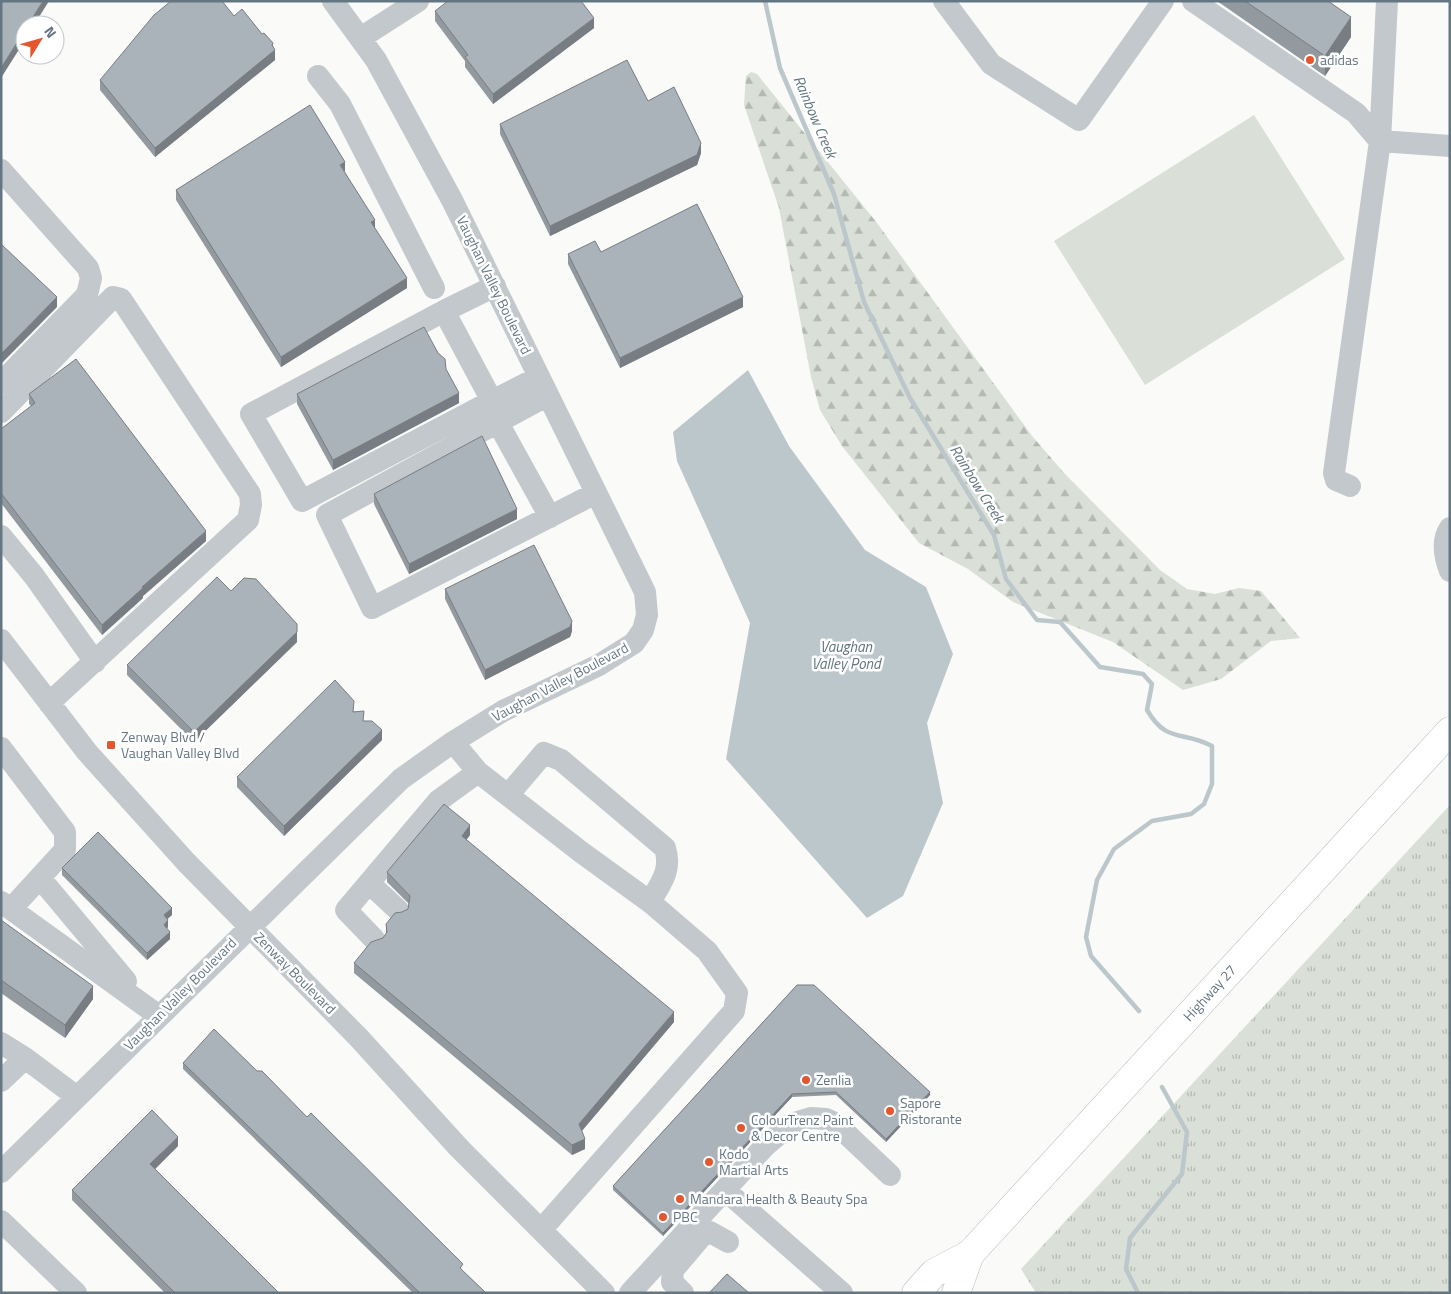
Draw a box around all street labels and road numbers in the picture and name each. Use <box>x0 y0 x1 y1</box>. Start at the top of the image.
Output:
street label: Vaughan Valley Boulevard <box>452 212 537 358</box>
street label: Vaughan Valley Boulevard <box>488 637 632 726</box>
street label: Zenway Boulevard <box>250 927 341 1018</box>
street label: Vaughan Valley Boulevard <box>119 933 241 1055</box>
street label: Highway 27 <box>1178 960 1241 1026</box>

